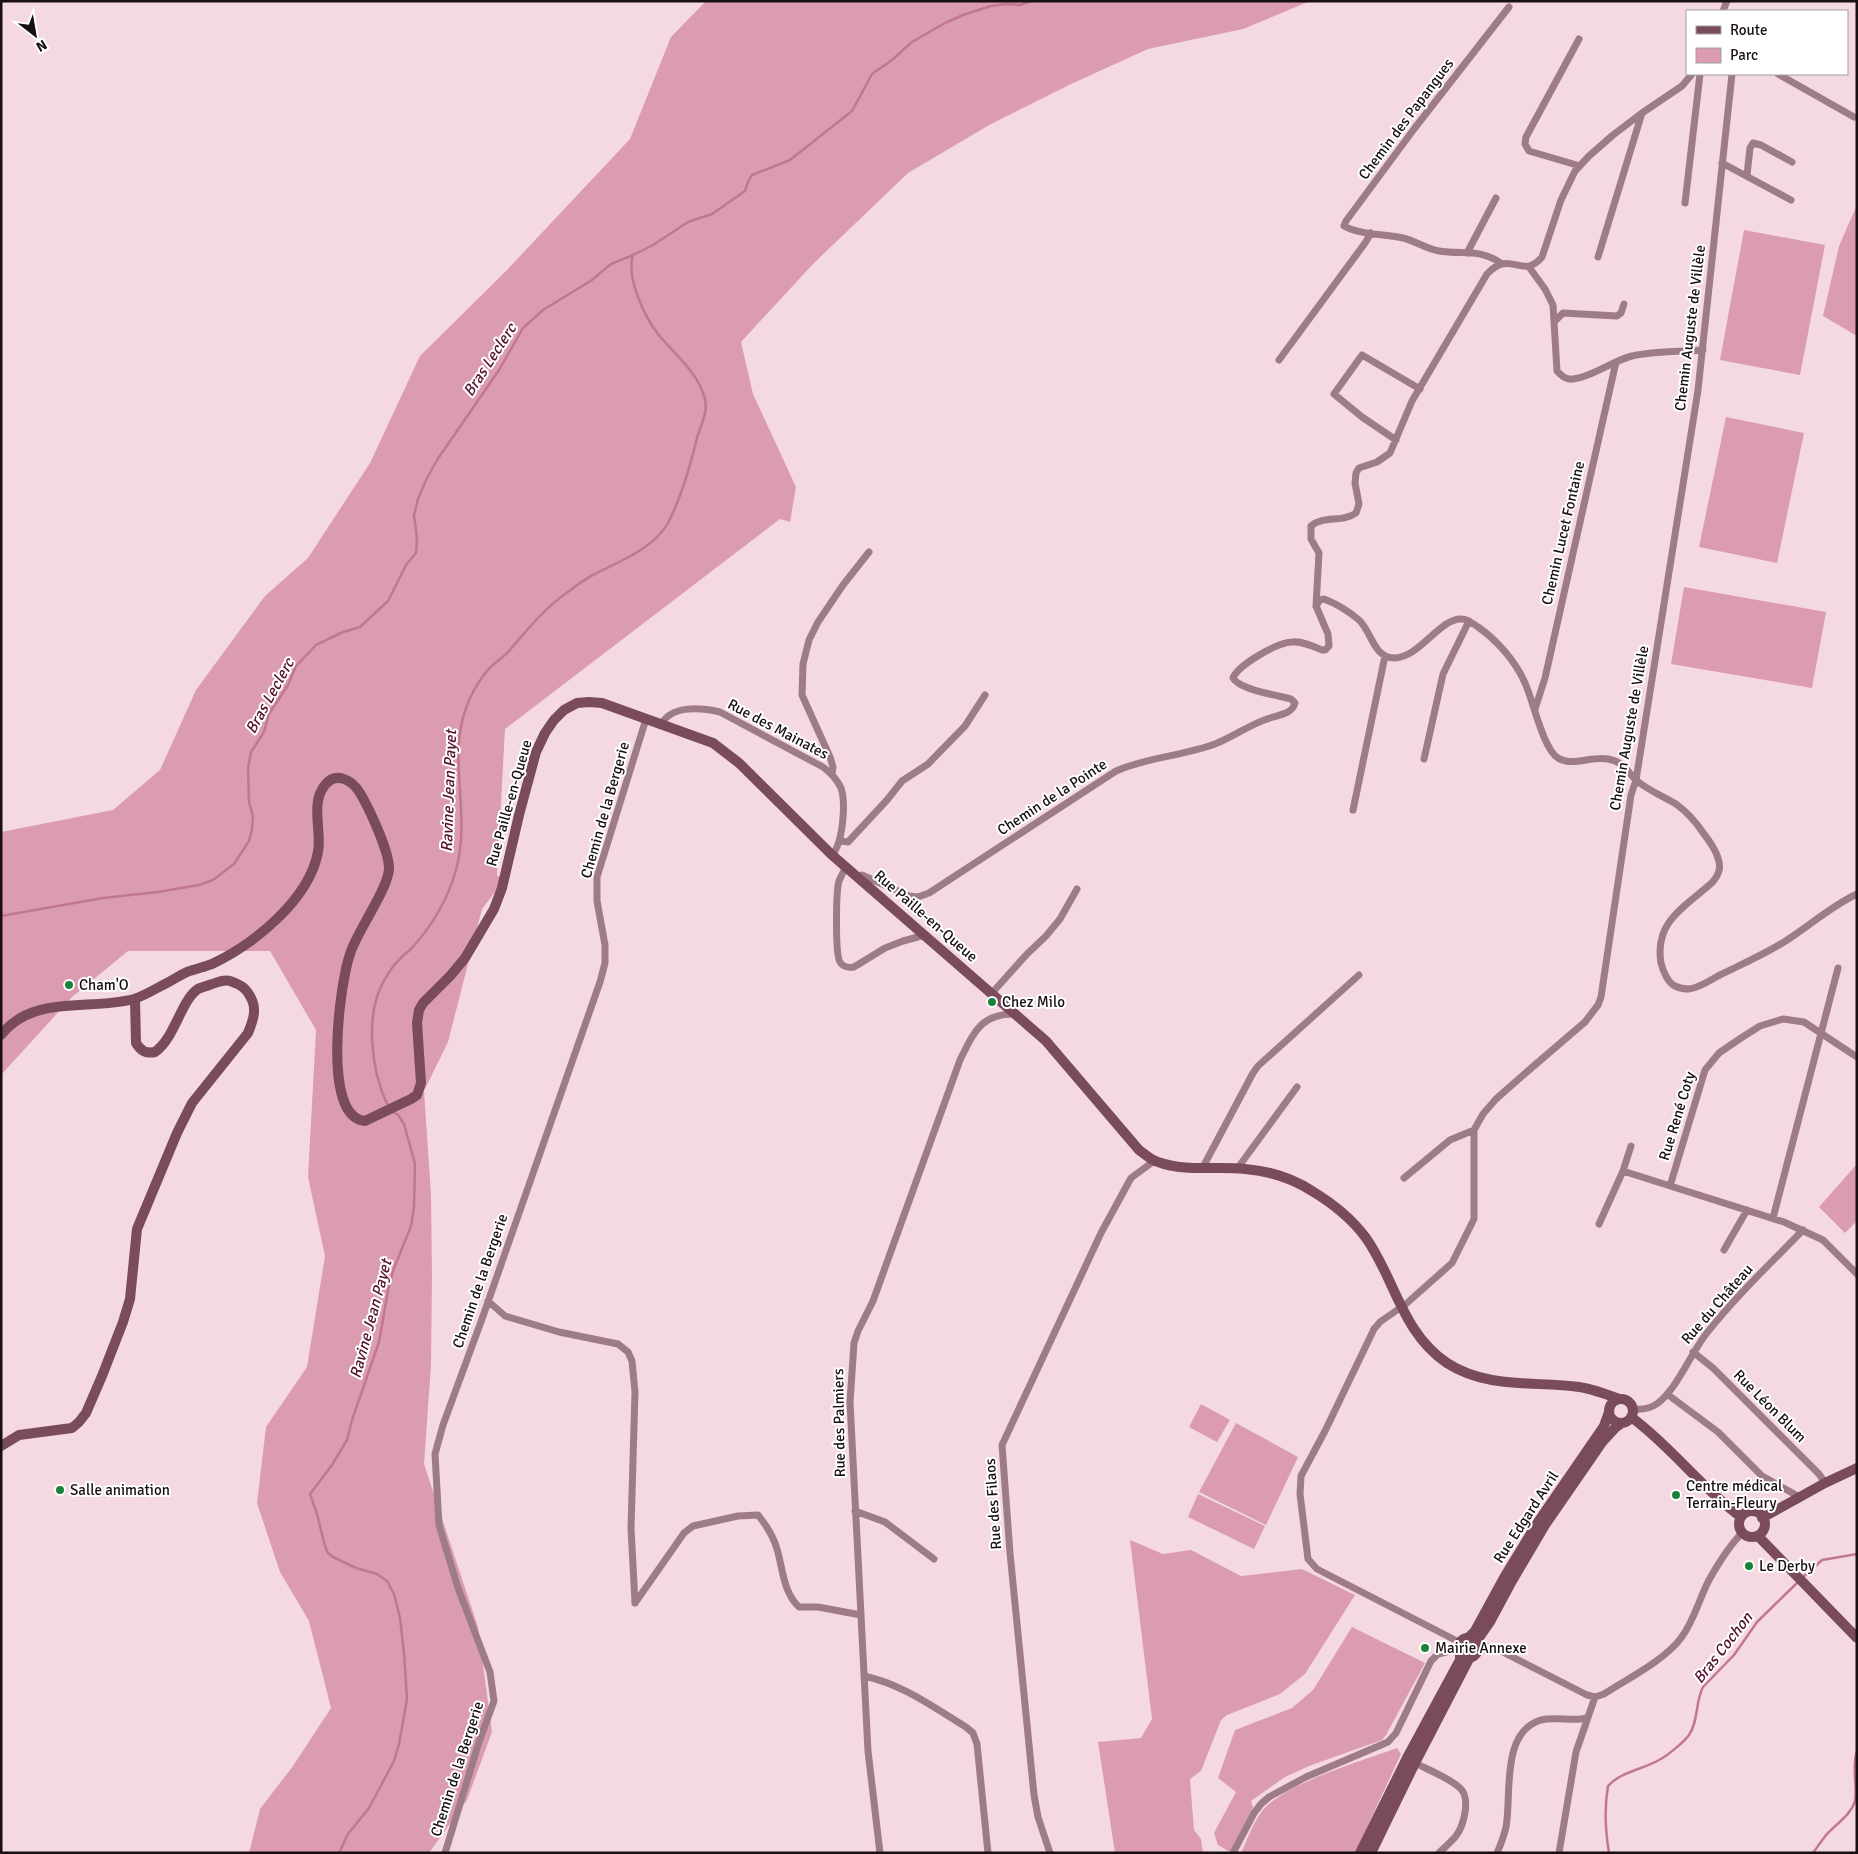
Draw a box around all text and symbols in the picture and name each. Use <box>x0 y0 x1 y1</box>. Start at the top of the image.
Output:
north arrow <box>10 10 60 60</box>
legend <box>1686 10 1848 75</box>
text: Route <box>1730 21 1767 39</box>
text: N <box>33 36 50 56</box>
text: Parc <box>1730 46 1758 64</box>
street label: Chemin des Papangues <box>1355 54 1458 183</box>
street label: Chemin Auguste de Villèle <box>1671 244 1709 412</box>
water label: Bras Leclerc <box>459 319 522 400</box>
street label: Chemin Lucet Fontaine <box>1538 459 1588 607</box>
street label: Chemin Auguste de Villèle <box>1606 644 1652 812</box>
water label: Bras Leclerc <box>241 654 300 737</box>
street label: Rue des Mainates <box>725 695 832 763</box>
water label: Ravine Jean Payet <box>437 727 461 852</box>
street label: Rue Paille-en-Queue <box>482 738 536 868</box>
street label: Chemin de la Bergerie <box>577 740 633 880</box>
street label: Chemin de la Pointe <box>994 755 1110 839</box>
street label: Rue Paille-en-Queue <box>871 866 981 966</box>
place label: Cham'O <box>79 976 129 994</box>
marker: Cham'O <box>63 979 75 991</box>
place label: Chez Milo <box>1002 993 1065 1011</box>
marker: Chez Milo <box>986 996 998 1008</box>
street label: Rue René Coty <box>1655 1069 1699 1163</box>
street label: Chemin de la Bergerie <box>449 1211 511 1351</box>
water label: Ravine Jean Payet <box>346 1255 397 1381</box>
street label: Rue du Château <box>1677 1260 1757 1348</box>
street label: Rue Léon Blum <box>1730 1366 1810 1446</box>
street label: Rue des Palmiers <box>829 1368 849 1478</box>
street label: Rue des Filaos <box>981 1457 1005 1550</box>
street label: Rue Edgard Avril <box>1490 1468 1562 1566</box>
place label: Centre médical Terrain-Fleury <box>1686 1477 1782 1512</box>
place label: Salle animation <box>70 1481 170 1499</box>
marker: Salle animation <box>54 1484 66 1496</box>
marker: Centre médical Terrain-Fleury <box>1670 1489 1682 1501</box>
place label: Le Derby <box>1759 1557 1815 1575</box>
marker: Le Derby <box>1743 1560 1755 1572</box>
water label: Bras Cochon <box>1689 1607 1758 1688</box>
place label: Mairie Annexe <box>1435 1639 1527 1657</box>
marker: Mairie Annexe <box>1419 1642 1431 1654</box>
street label: Chemin de la Bergerie <box>427 1699 487 1839</box>

